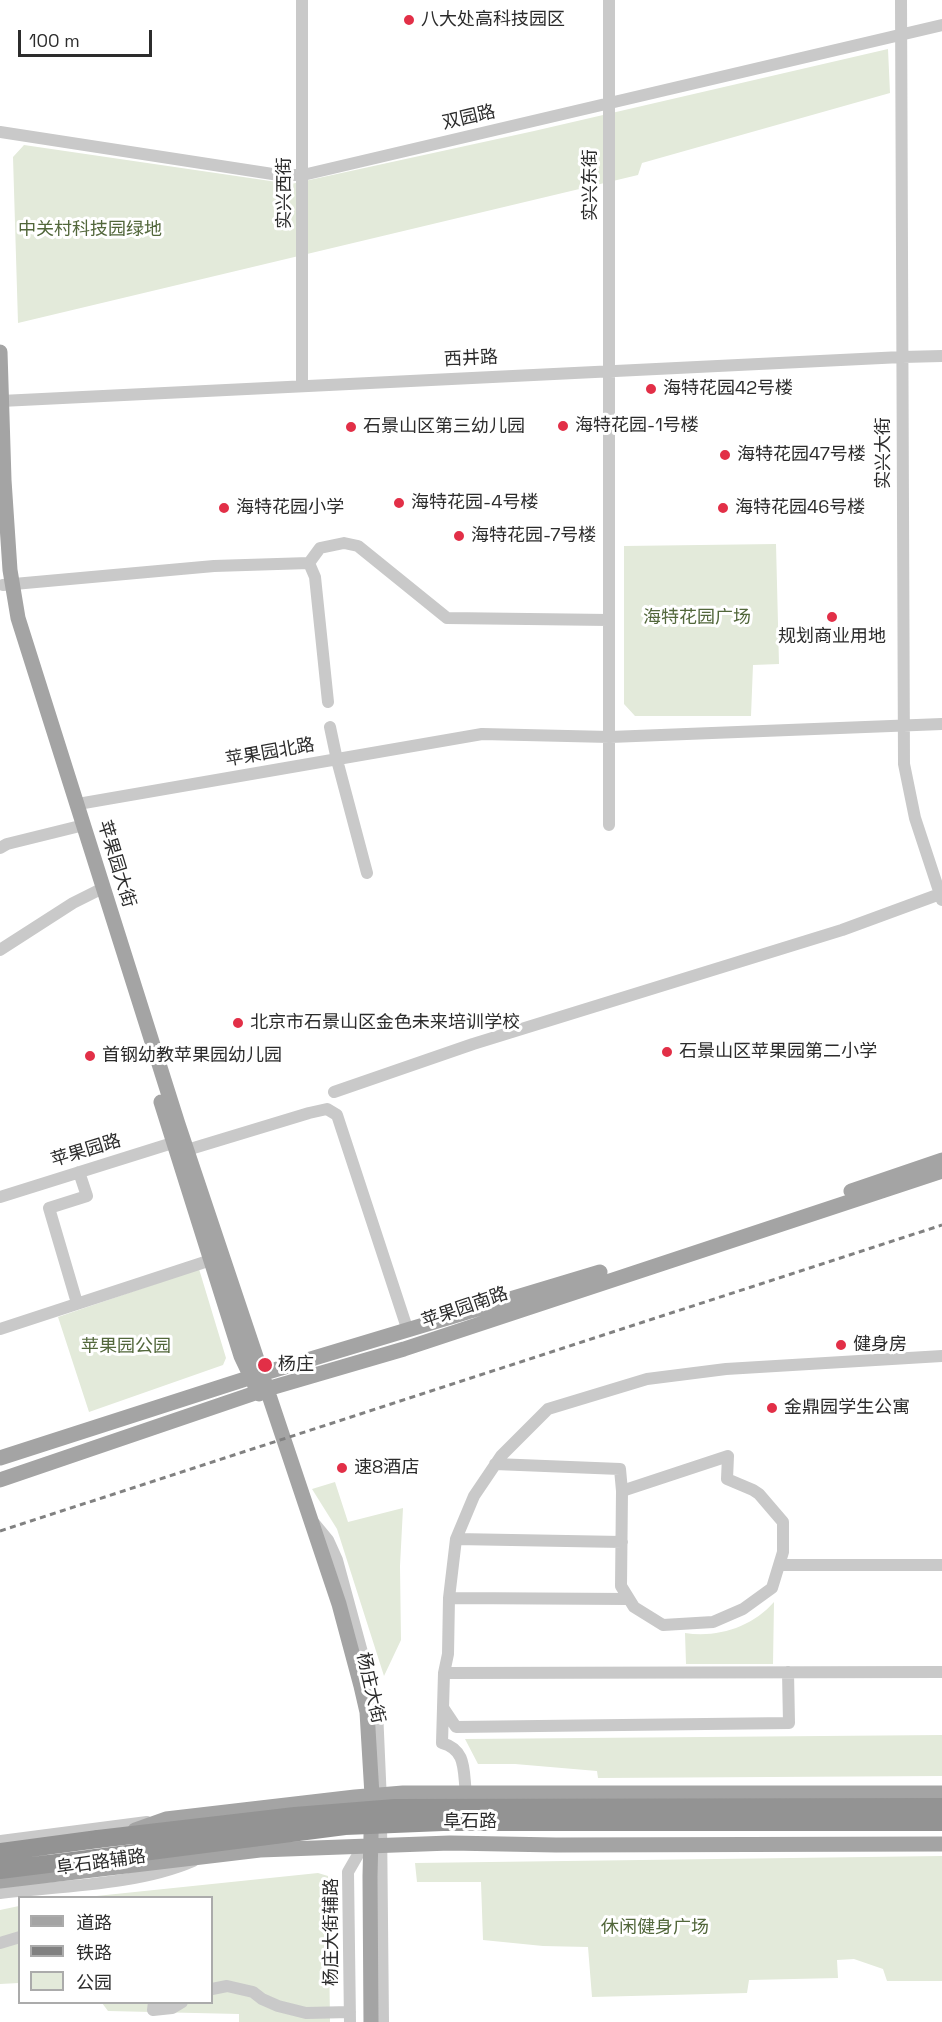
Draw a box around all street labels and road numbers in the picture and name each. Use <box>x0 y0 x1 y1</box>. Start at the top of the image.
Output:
street label: 双园路 <box>440 101 498 135</box>
street label: 实兴东街 <box>580 149 602 221</box>
street label: 实兴西街 <box>274 157 296 229</box>
street label: 西井路 <box>443 347 499 371</box>
street label: 实兴大街 <box>873 417 895 489</box>
street label: 苹果园北路 <box>224 735 316 771</box>
street label: 苹果园大街 <box>93 818 139 910</box>
street label: 苹果园路 <box>48 1130 124 1172</box>
street label: 苹果园南路 <box>419 1283 511 1333</box>
street label: 杨庄大街 <box>351 1650 389 1726</box>
street label: 阜石路 <box>443 1811 497 1833</box>
street label: 阜石路辅路 <box>55 1846 147 1880</box>
street label: 杨庄大街辅路 <box>321 1878 343 1986</box>

